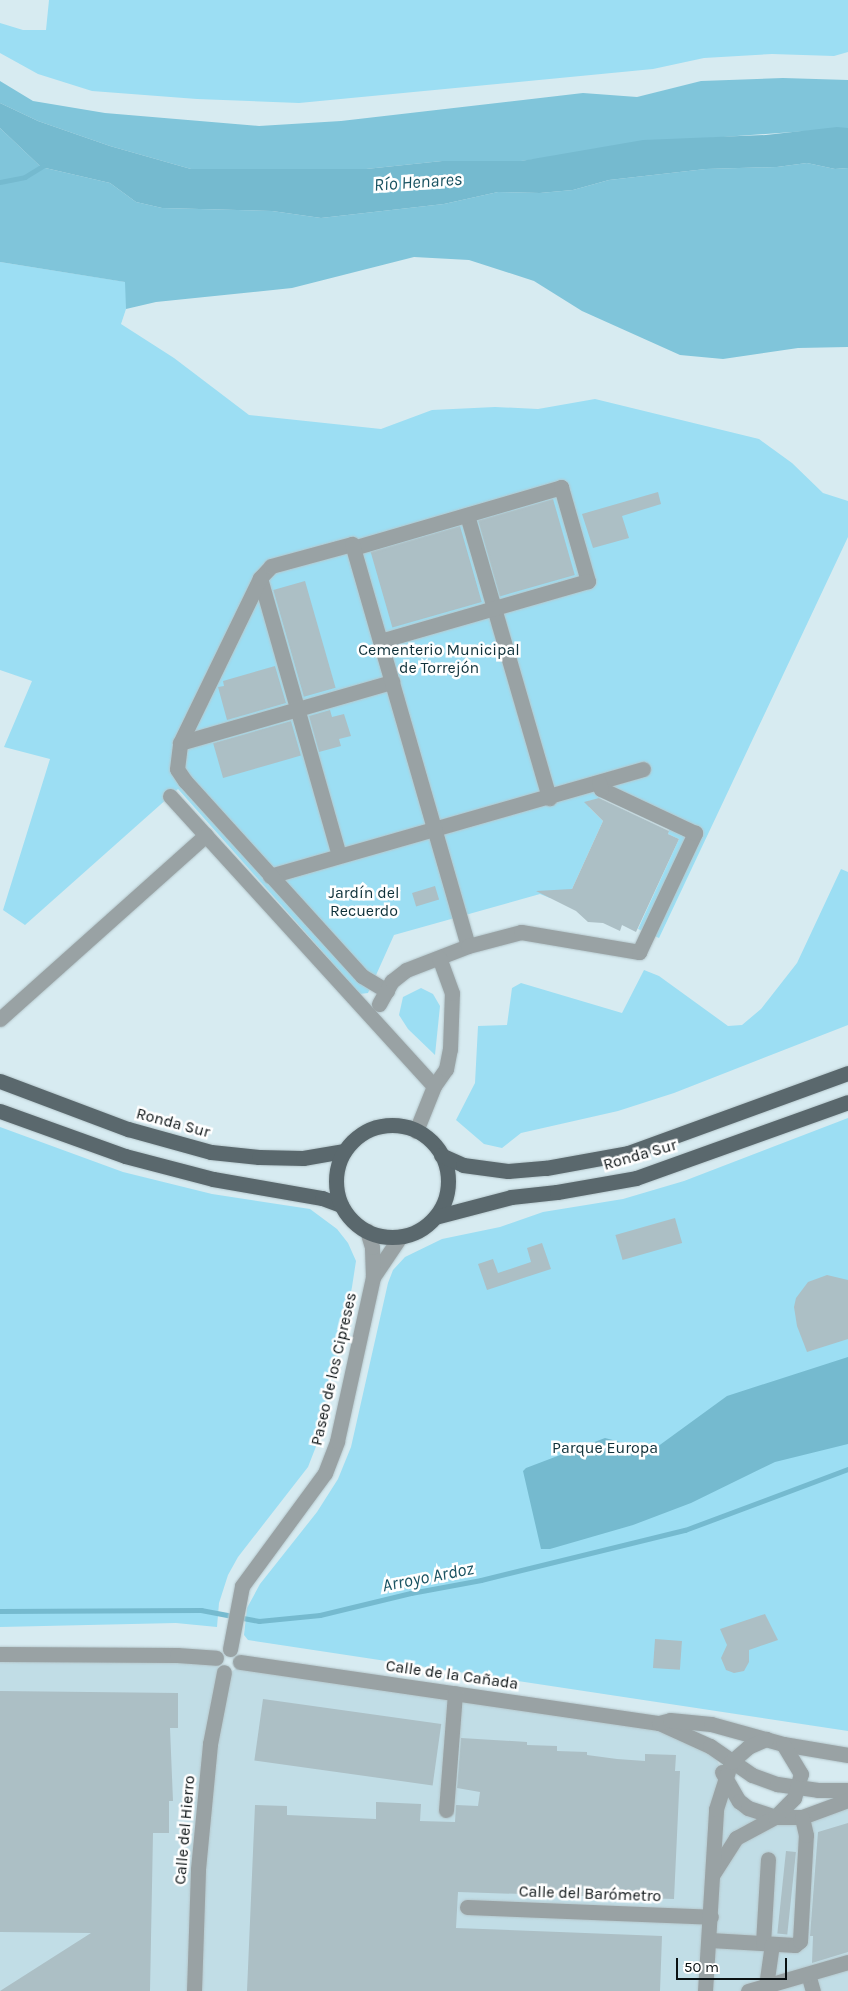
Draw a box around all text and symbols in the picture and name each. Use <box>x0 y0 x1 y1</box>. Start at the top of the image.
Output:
water label: Río Henares <box>373 168 463 196</box>
park label: Cementerio Municipal de Torrejón <box>358 640 520 678</box>
park label: Jardín del Recuerdo <box>329 883 399 921</box>
street label: Ronda Sur <box>134 1104 212 1142</box>
street label: Ronda Sur <box>601 1135 679 1175</box>
street label: Paseo de los Cipreses <box>307 1290 361 1448</box>
park label: Parque Europa <box>552 1438 658 1458</box>
water label: Arroyo Ardoz <box>380 1558 476 1596</box>
street label: Calle de la Cañada <box>385 1656 519 1694</box>
street label: Calle del Hierro <box>171 1775 199 1885</box>
street label: Calle del Barómetro <box>518 1882 662 1906</box>
scale bar <box>678 1948 789 1980</box>
text: 50 m <box>684 1958 719 1976</box>

